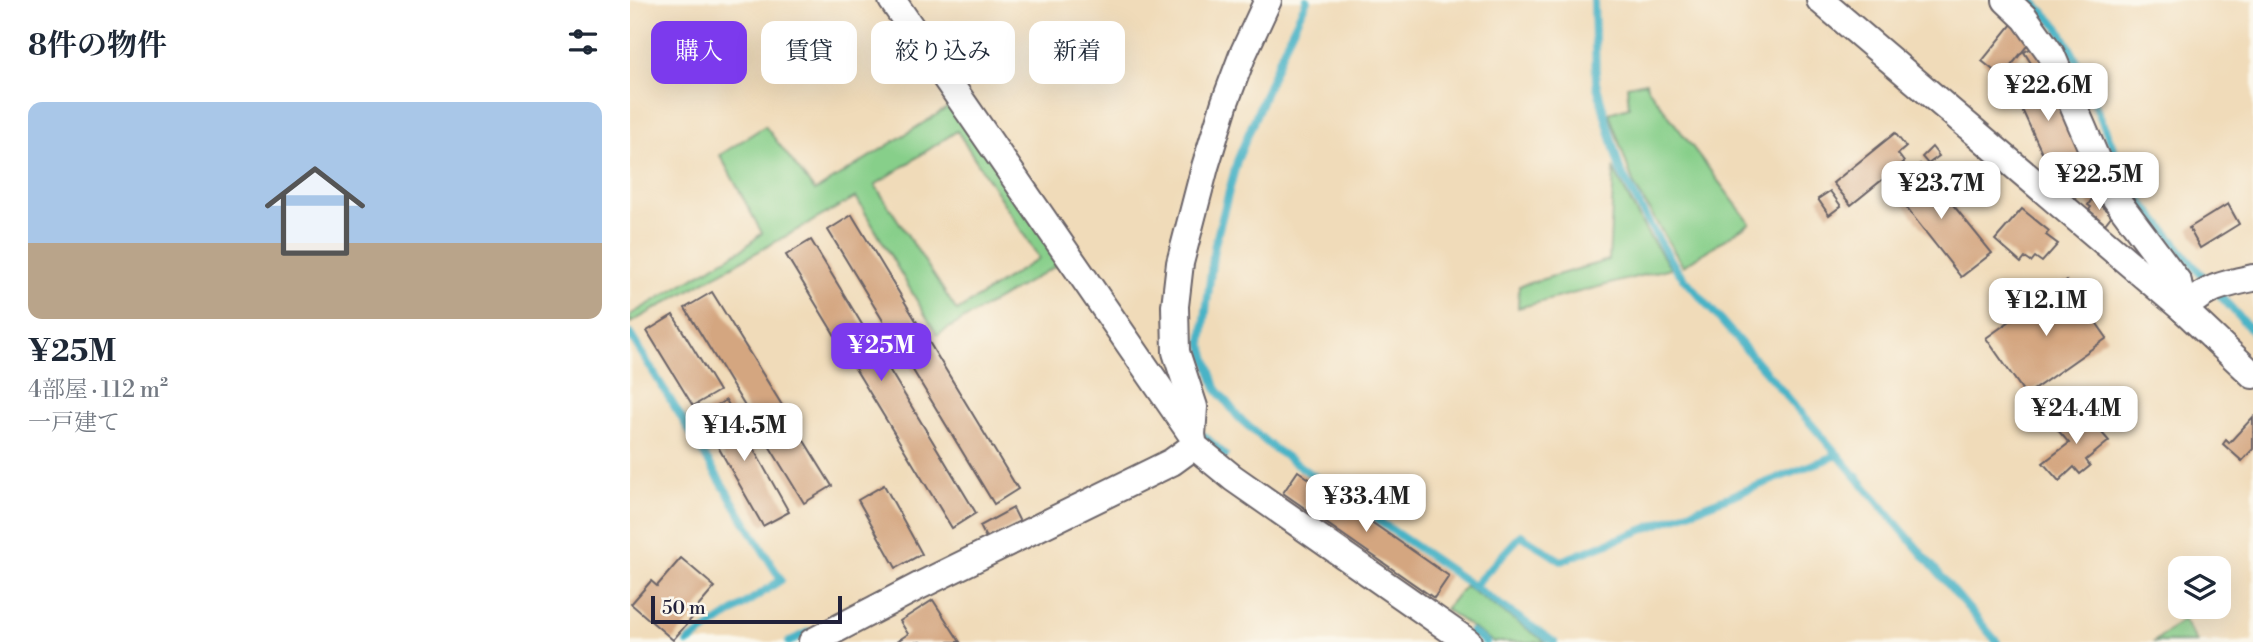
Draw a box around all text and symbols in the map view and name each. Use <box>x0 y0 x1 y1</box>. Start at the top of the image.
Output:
chip: 購入 <box>651 21 747 84</box>
chip: 賃貸 <box>761 21 857 84</box>
chip: 絞り込み <box>871 21 1015 84</box>
chip: 新着 <box>1029 21 1125 84</box>
icon: filters <box>564 23 602 61</box>
text: 8件の物件 <box>28 27 167 65</box>
pin: ¥22.6M <box>1991 64 2105 123</box>
text: ¥22.6M <box>2004 72 2092 100</box>
icon: home <box>252 148 378 274</box>
pin: ¥22.5M <box>2042 152 2156 212</box>
text: ¥22.5M <box>2055 161 2143 189</box>
pin: ¥23.7M <box>1884 162 1998 221</box>
text: ¥23.7M <box>1897 170 1985 198</box>
pin: ¥12.1M <box>1989 278 2103 338</box>
text: ¥12.1M <box>2005 287 2087 315</box>
pin: ¥25M <box>840 324 922 383</box>
text: ¥25M <box>847 332 915 360</box>
text: ¥25M <box>28 333 116 371</box>
text: 4部屋 · 112 m² <box>28 376 168 404</box>
pin: ¥24.4M <box>2019 386 2133 446</box>
text: ¥24.4M <box>2031 395 2121 423</box>
pin: ¥14.5M <box>687 404 801 463</box>
text: 一戸建て <box>28 409 120 437</box>
text: ¥14.5M <box>702 412 786 440</box>
pin: ¥33.4M <box>1309 475 1423 534</box>
text: ¥33.4M <box>1322 483 1410 511</box>
map controls <box>2168 556 2231 619</box>
button: layers <box>2168 556 2231 619</box>
scale bar <box>651 593 842 625</box>
text: 50 m <box>662 596 706 620</box>

